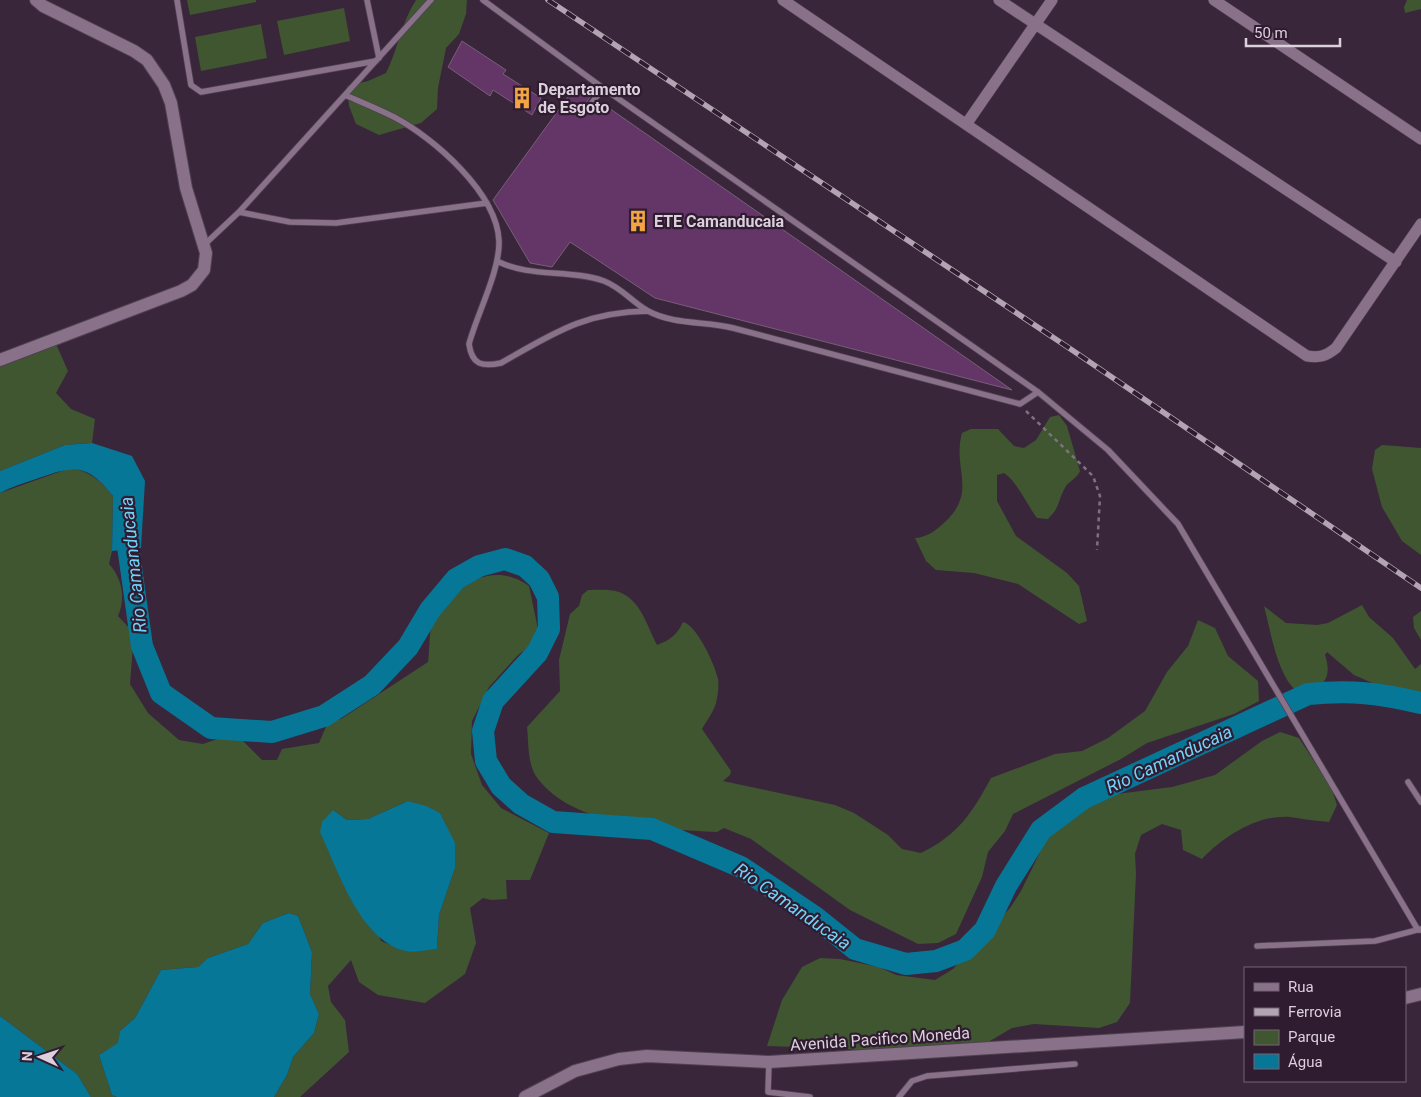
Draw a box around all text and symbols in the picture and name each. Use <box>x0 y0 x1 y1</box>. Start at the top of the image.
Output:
scale bar <box>1246 15 1340 47</box>
text: 50 m <box>1254 24 1288 42</box>
place label: Departamento de Esgoto <box>538 80 641 117</box>
building icon: Departamento de Esgoto <box>509 85 535 111</box>
building icon: ETE Camanducaia <box>625 208 651 234</box>
place label: ETE Camanducaia <box>654 212 785 231</box>
water label: Rio Camanducaia <box>115 496 151 634</box>
water label: Rio Camanducaia <box>1103 721 1235 797</box>
water label: Rio Camanducaia <box>731 858 855 954</box>
legend <box>1244 967 1406 1082</box>
text: Rua <box>1288 978 1314 996</box>
text: Ferrovia <box>1288 1003 1342 1021</box>
street label: Avenida Pacifico Moneda <box>790 1023 970 1055</box>
text: Parque <box>1288 1028 1335 1046</box>
north arrow <box>15 1032 65 1082</box>
text: N <box>19 1051 35 1062</box>
text: Água <box>1288 1053 1323 1071</box>

